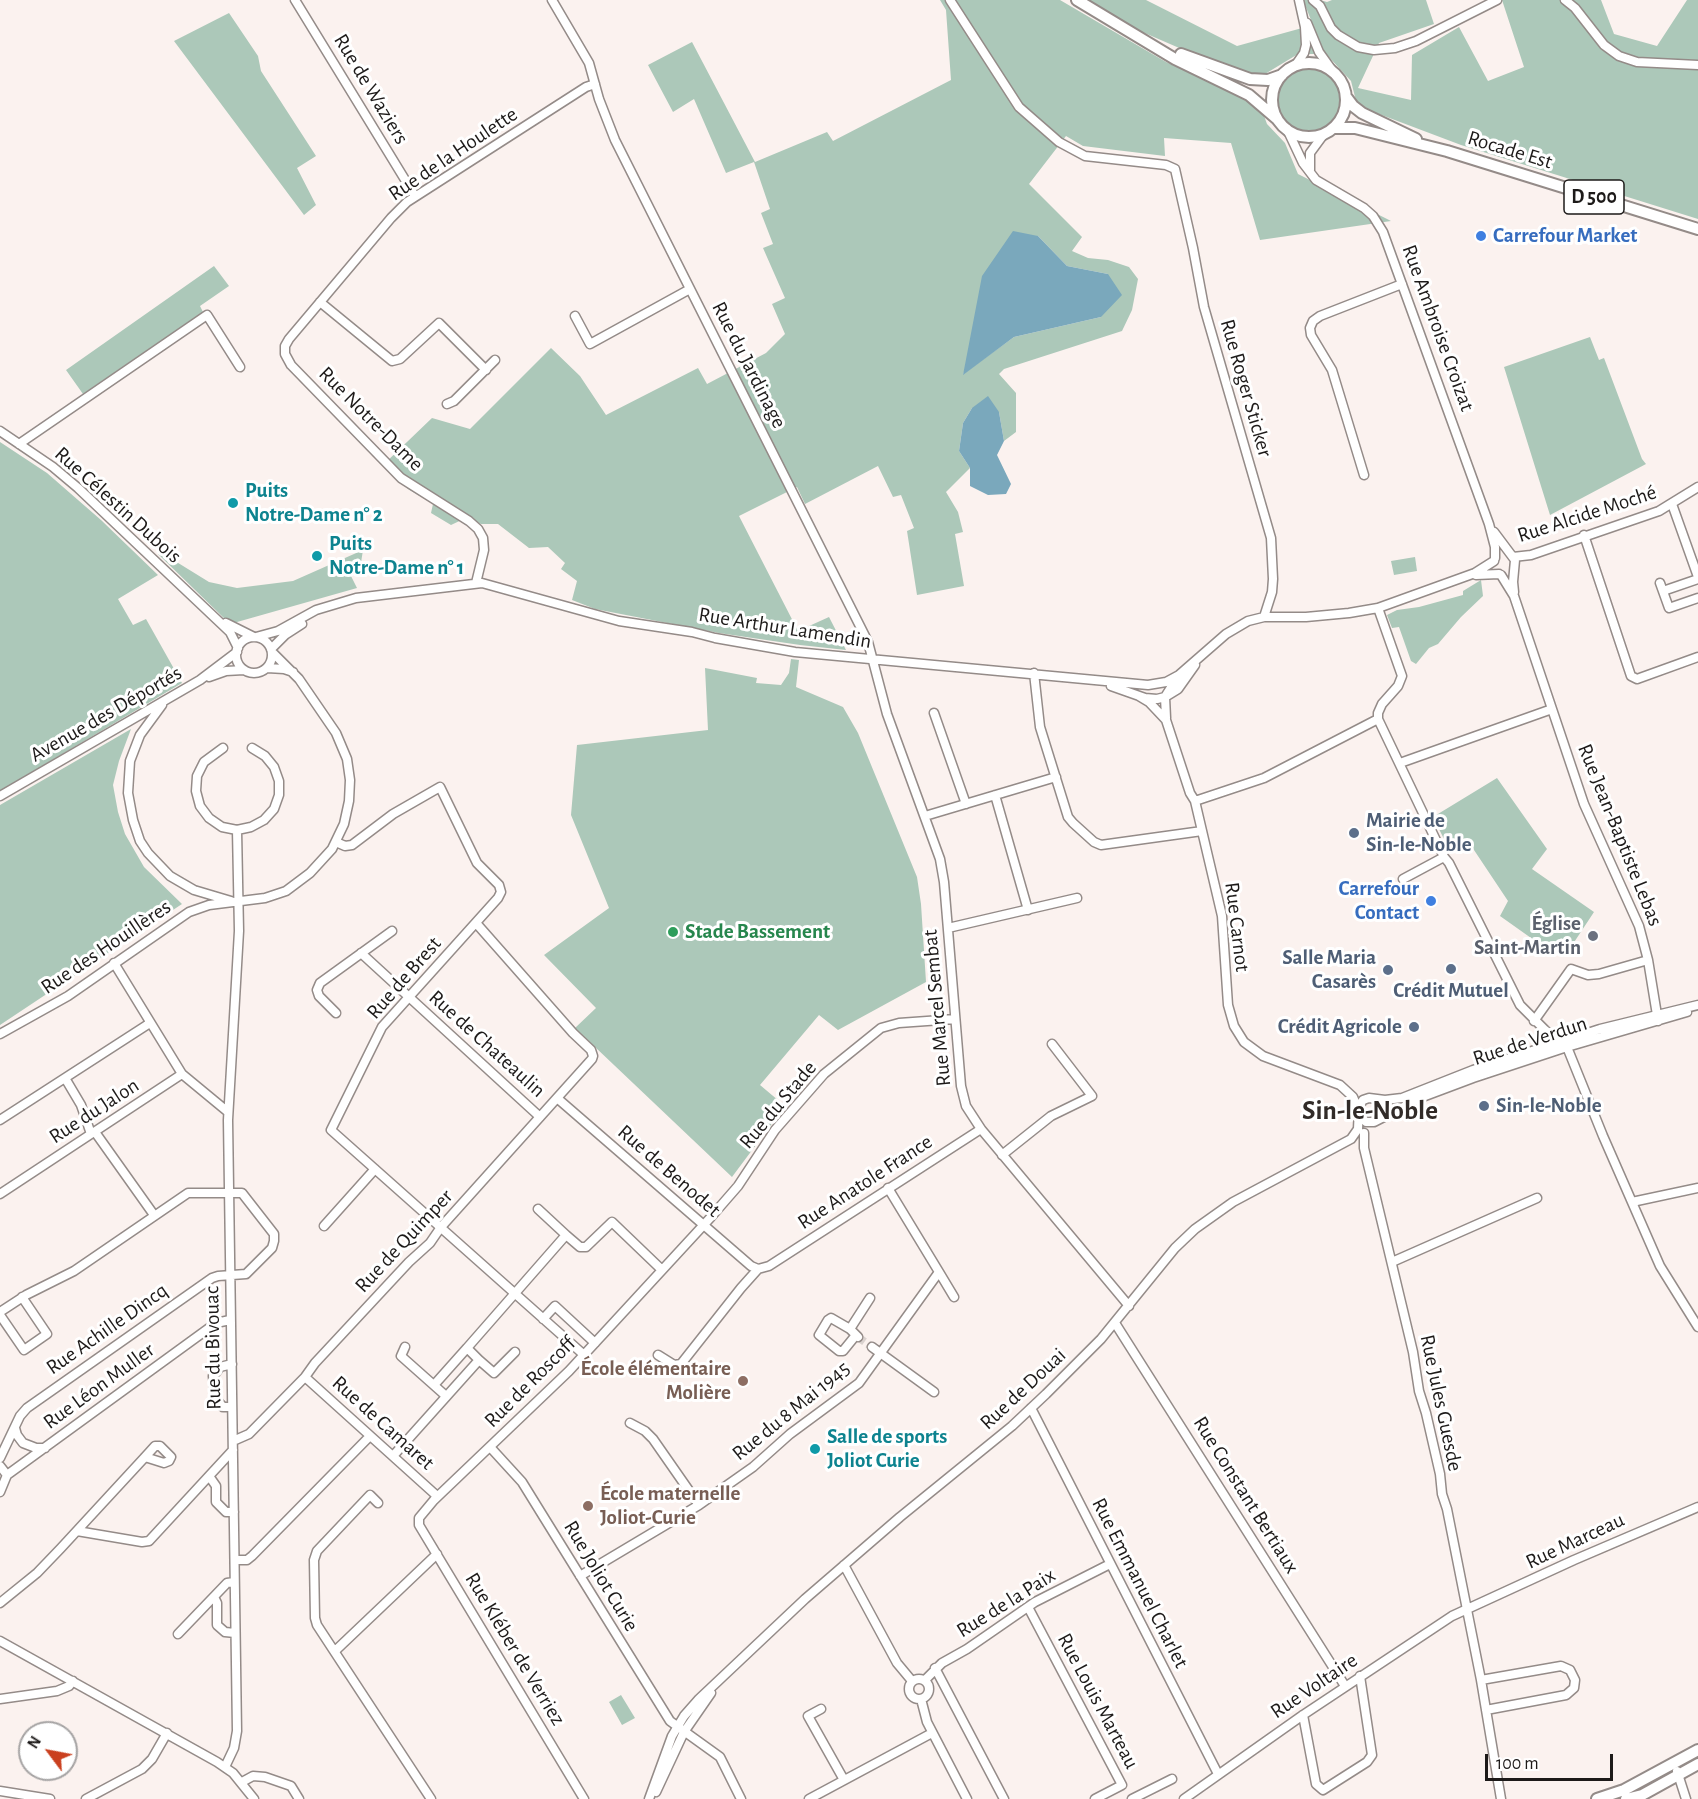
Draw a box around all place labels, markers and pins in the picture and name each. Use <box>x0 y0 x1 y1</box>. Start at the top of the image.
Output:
place label: Carrefour Market <box>1493 223 1637 249</box>
marker: Carrefour Market <box>1474 229 1488 243</box>
place label: Puits Notre-Dame n° 2 <box>245 478 383 528</box>
marker: Puits Notre-Dame n° 2 <box>226 496 240 510</box>
place label: Puits Notre-Dame n° 1 <box>329 531 464 581</box>
marker: Puits Notre-Dame n° 1 <box>310 549 324 563</box>
place label: Mairie de Sin-le-Noble <box>1366 808 1472 858</box>
marker: Mairie de Sin-le-Noble <box>1347 826 1361 840</box>
place label: Carrefour Contact <box>1338 876 1419 926</box>
marker: Carrefour Contact <box>1424 894 1438 908</box>
place label: Église Saint-Martin <box>1474 911 1581 961</box>
place label: Stade Bassement <box>685 919 830 945</box>
marker: Stade Bassement <box>666 925 680 939</box>
marker: Église Saint-Martin <box>1586 929 1600 943</box>
place label: Salle Maria Casarès <box>1282 945 1376 995</box>
marker: Crédit Mutuel <box>1444 962 1458 976</box>
marker: Salle Maria Casarès <box>1381 963 1395 977</box>
place label: Crédit Mutuel <box>1393 978 1509 1004</box>
place label: Crédit Agricole <box>1278 1014 1402 1040</box>
marker: Crédit Agricole <box>1407 1020 1421 1034</box>
place label: Sin-le-Noble <box>1496 1093 1602 1119</box>
marker: Sin-le-Noble <box>1477 1099 1491 1113</box>
place label: École élémentaire Molière <box>580 1356 731 1406</box>
marker: École élémentaire Molière <box>736 1374 750 1388</box>
place label: Salle de sports Joliot Curie <box>827 1424 947 1474</box>
marker: Salle de sports Joliot Curie <box>808 1442 822 1456</box>
place label: École maternelle Joliot-Curie <box>600 1481 740 1531</box>
marker: École maternelle Joliot-Curie <box>581 1499 595 1513</box>

